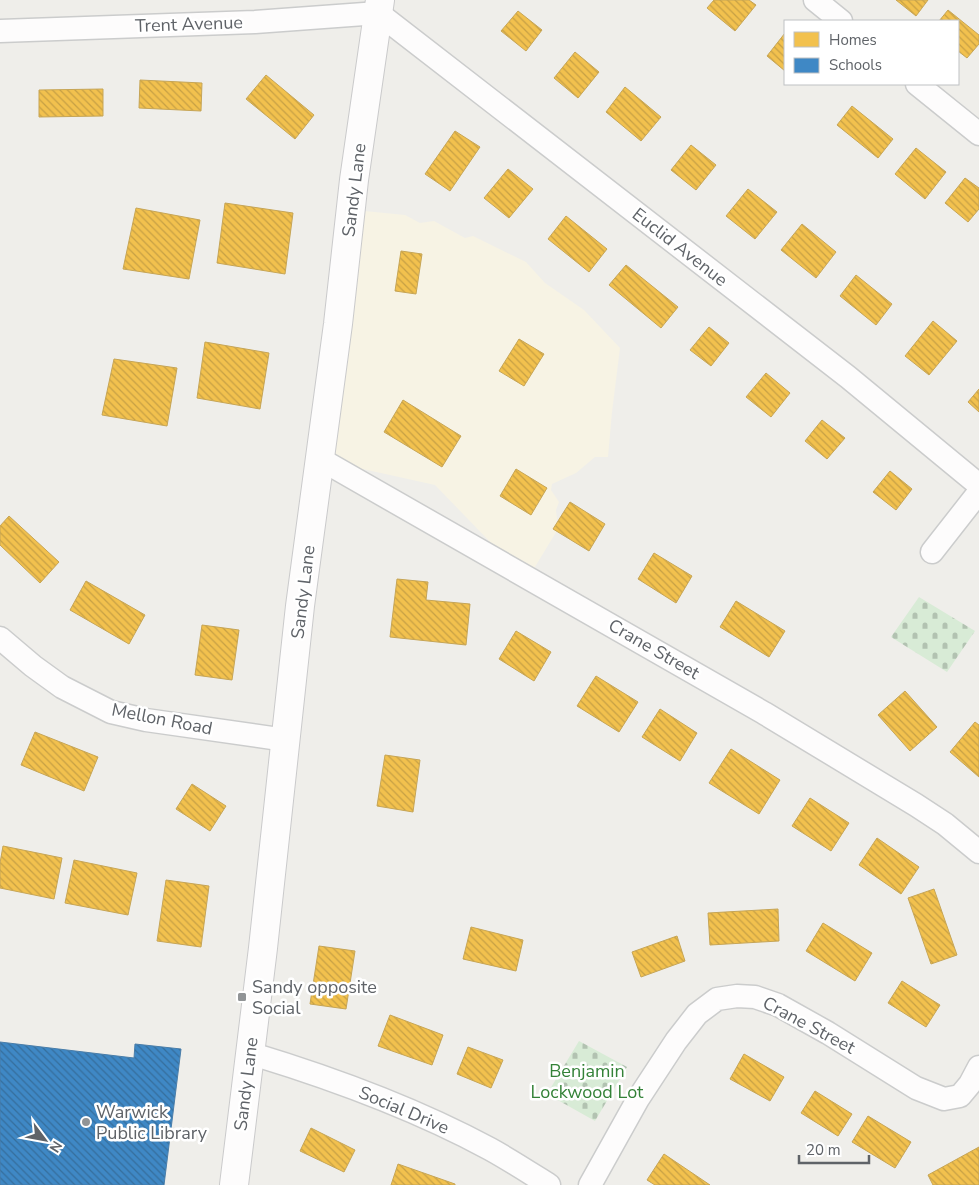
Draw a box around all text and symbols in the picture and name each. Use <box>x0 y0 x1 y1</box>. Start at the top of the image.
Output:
street label: Trent Avenue <box>135 10 243 38</box>
legend <box>784 20 959 85</box>
text: Homes <box>829 30 877 50</box>
text: Schools <box>829 55 882 75</box>
street label: Sandy Lane <box>336 142 372 238</box>
street label: Euclid Avenue <box>627 202 733 292</box>
street label: Sandy Lane <box>285 544 321 640</box>
street label: Crane Street <box>604 613 705 685</box>
street label: Mellon Road <box>110 697 214 741</box>
place label: Sandy opposite Social <box>252 975 377 1020</box>
marker: Sandy opposite Social <box>236 991 248 1003</box>
street label: Crane Street <box>759 991 860 1060</box>
street label: Sandy Lane <box>228 1036 264 1132</box>
park label: Benjamin Lockwood Lot <box>531 1059 644 1104</box>
street label: Social Drive <box>355 1080 453 1140</box>
place label: Warwick Public Library <box>96 1100 208 1145</box>
north arrow <box>20 1115 70 1165</box>
marker: Warwick Public Library <box>80 1116 92 1128</box>
scale bar <box>799 1132 869 1164</box>
text: N <box>45 1137 66 1156</box>
text: 20 m <box>806 1140 841 1160</box>

